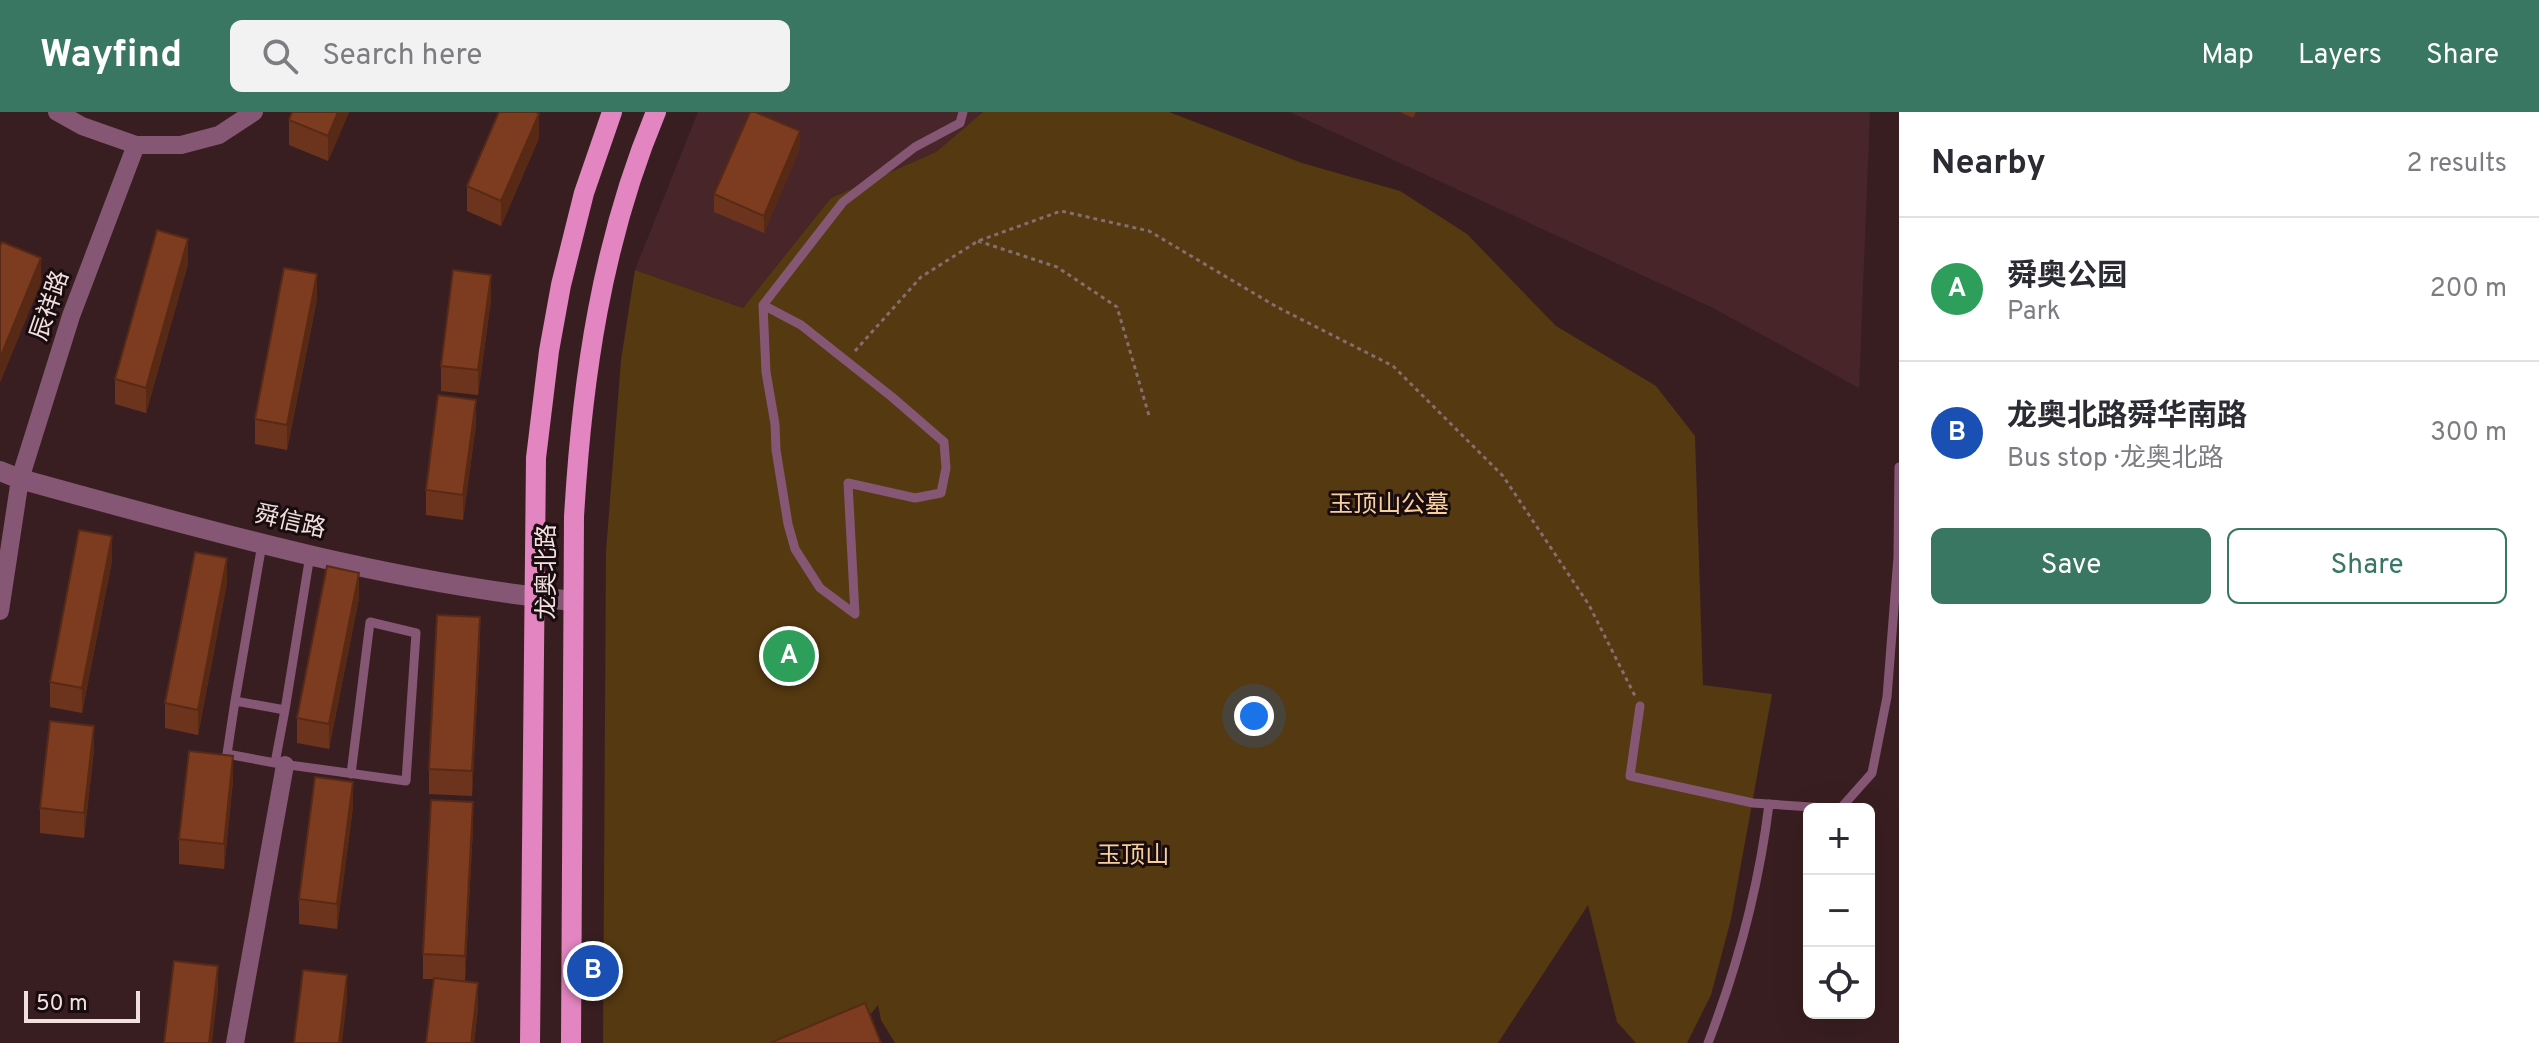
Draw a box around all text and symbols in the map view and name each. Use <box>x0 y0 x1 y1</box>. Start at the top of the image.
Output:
search box <box>230 20 790 92</box>
text: Wayfind <box>40 32 182 81</box>
icon: search <box>258 34 302 78</box>
text: Search here <box>322 38 482 75</box>
text: Map <box>2201 38 2254 74</box>
text: Layers <box>2298 38 2382 74</box>
text: Share <box>2426 38 2499 74</box>
text: Nearby <box>1931 143 2046 186</box>
text: 2 results <box>2407 148 2507 181</box>
text: 舜奥公园 <box>2007 259 2127 296</box>
street label: 辰祥路 <box>25 267 77 345</box>
text: A <box>1948 273 1966 306</box>
text: 200 m <box>2430 273 2507 306</box>
text: Park <box>2007 296 2061 329</box>
text: 龙奥北路舜华南路 <box>2007 399 2247 436</box>
text: B <box>1948 417 1966 450</box>
text: 300 m <box>2430 417 2507 450</box>
text: Bus stop · 龙奥北路 <box>2007 443 2224 476</box>
park label: 玉顶山公墓 <box>1329 491 1449 521</box>
street label: 舜信路 <box>252 500 328 546</box>
street label: 龙奥北路 <box>533 524 563 620</box>
button: Save <box>1931 528 2211 604</box>
button: Share <box>2227 528 2507 604</box>
pin: A <box>763 626 815 686</box>
your location <box>1234 696 1274 736</box>
map controls <box>1803 803 1875 1019</box>
button: + <box>1803 803 1875 875</box>
park label: 玉顶山 <box>1097 842 1169 872</box>
button: − <box>1803 875 1875 947</box>
pin: B <box>567 941 619 1001</box>
button: locate <box>1803 947 1875 1019</box>
scale bar <box>24 987 140 1023</box>
text: 50 m <box>36 991 88 1018</box>

